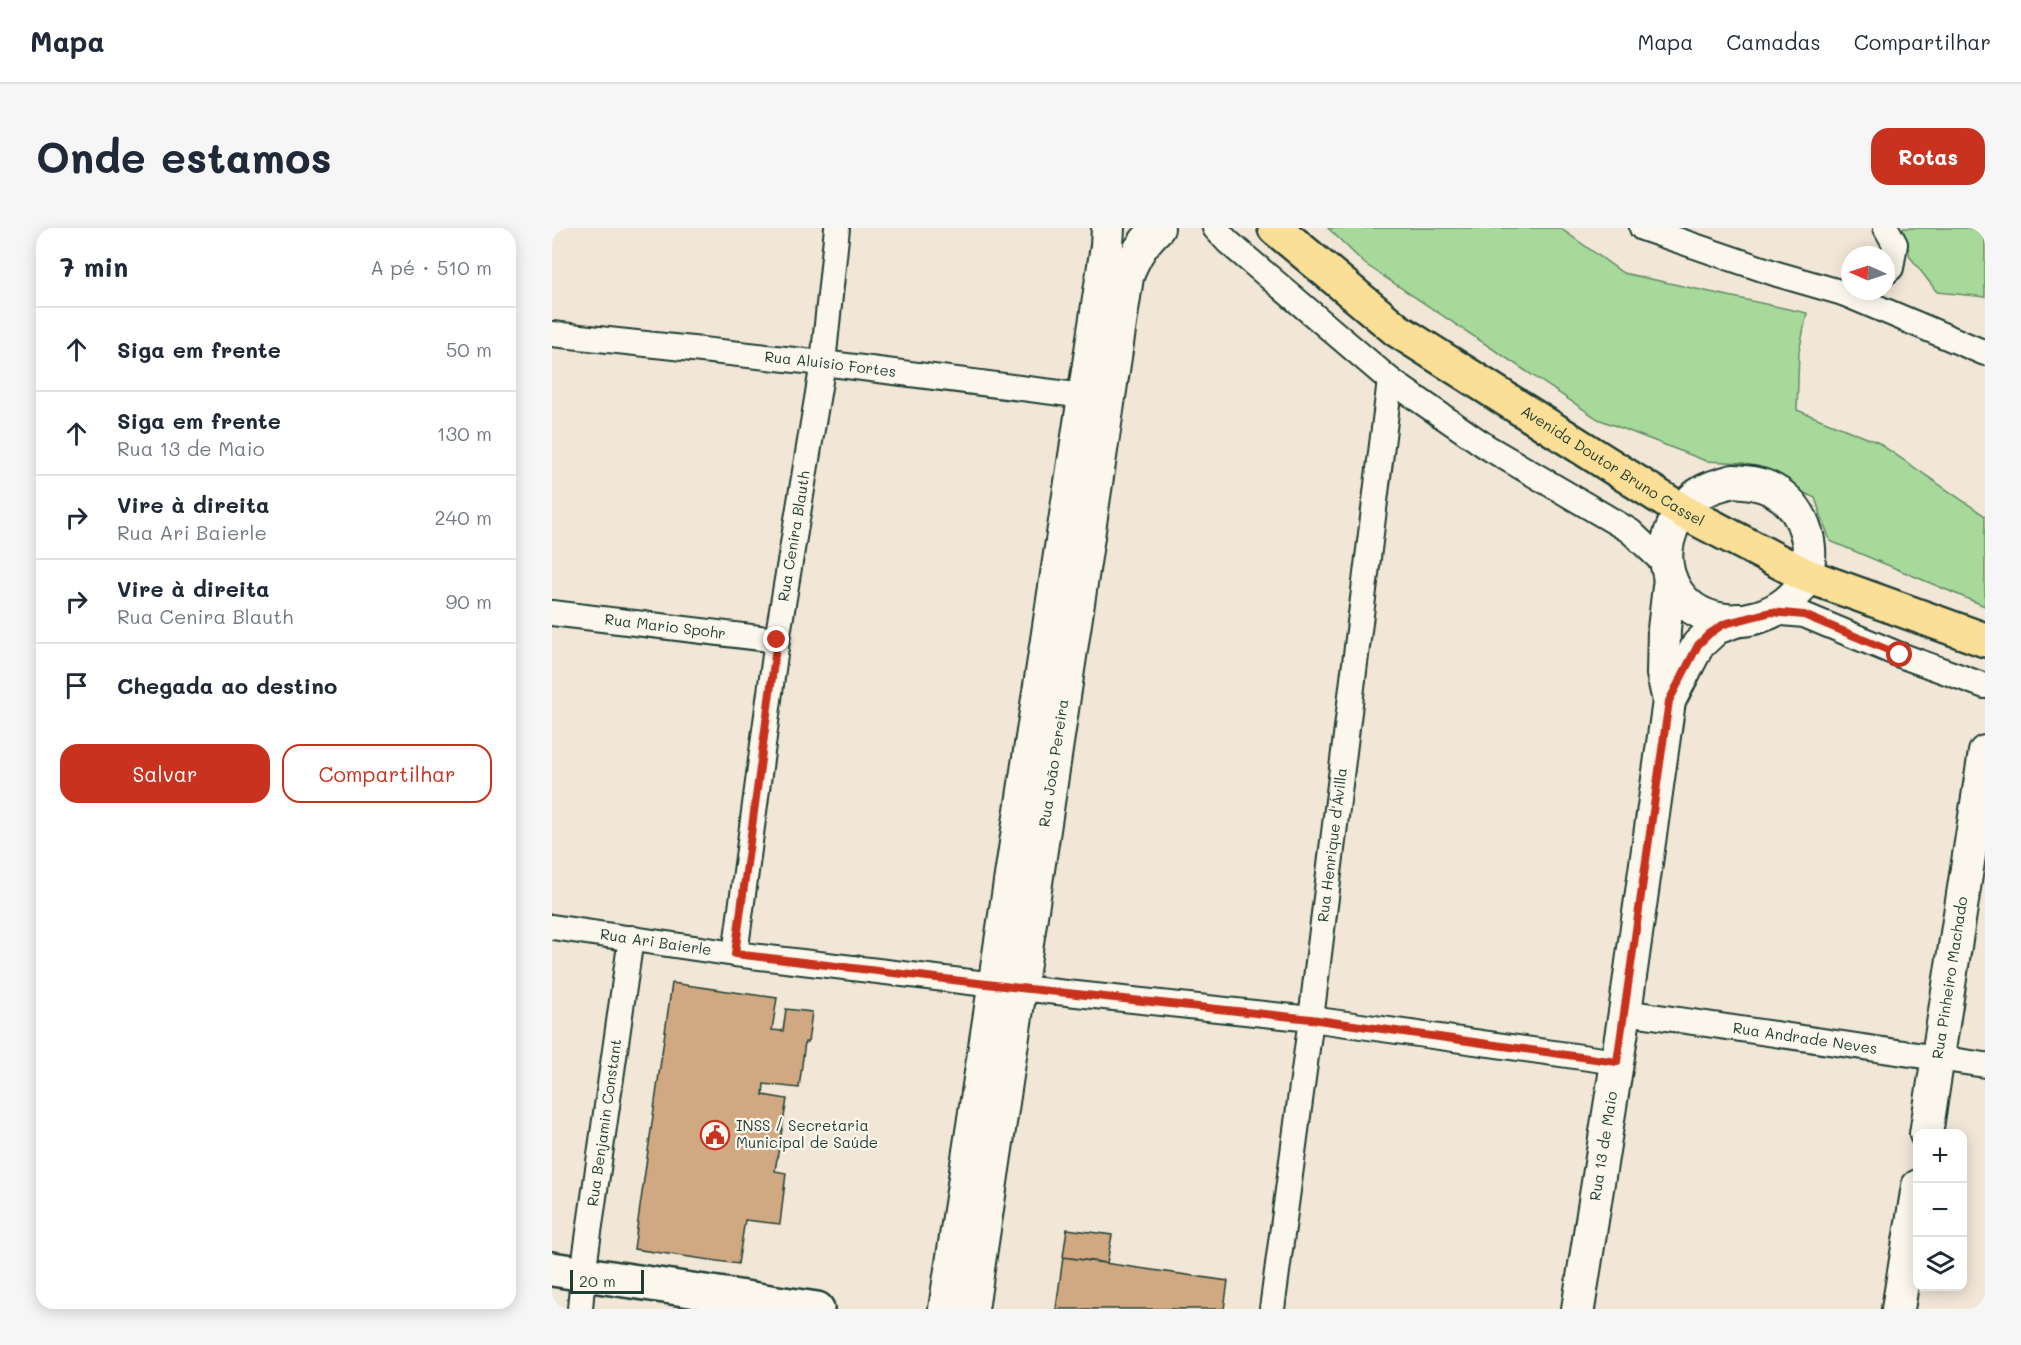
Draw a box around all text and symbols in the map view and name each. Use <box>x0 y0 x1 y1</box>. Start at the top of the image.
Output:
text: Mapa <box>30 23 105 59</box>
text: Mapa <box>1637 28 1693 55</box>
text: Camadas <box>1726 28 1821 55</box>
text: Compartilhar <box>1854 28 1991 55</box>
button: Rotas <box>1871 128 1985 185</box>
text: Onde estamos <box>36 129 332 184</box>
north arrow <box>1841 246 1895 300</box>
text: 7 min <box>60 250 128 284</box>
text: A pé · 510 m <box>370 254 492 280</box>
icon: ahead <box>60 333 93 366</box>
text: Siga em frente <box>117 335 281 364</box>
text: 50 m <box>446 336 492 362</box>
street label: Rua Aluisio Fortes <box>764 346 898 381</box>
street label: Avenida Doutor Bruno Cassel <box>1518 400 1708 530</box>
text: Siga em frente <box>117 406 281 435</box>
icon: ahead <box>60 417 93 450</box>
text: 130 m <box>437 420 492 446</box>
text: Rua 13 de Maio <box>117 435 265 461</box>
street label: Rua Cenira Blauth <box>773 469 814 603</box>
text: Vire à direita <box>117 490 270 519</box>
icon: right <box>60 501 93 534</box>
text: 240 m <box>434 504 492 530</box>
text: Rua Ari Baierle <box>117 519 267 545</box>
text: Vire à direita <box>117 574 270 603</box>
icon: right <box>60 585 93 618</box>
text: 90 m <box>446 588 492 614</box>
text: Rua Cenira Blauth <box>117 603 293 629</box>
street label: Rua Mario Spohr <box>604 608 727 643</box>
route end <box>763 626 789 652</box>
route start <box>1886 641 1912 667</box>
icon: arrive <box>60 669 93 702</box>
text: Chegada ao destino <box>117 671 337 700</box>
street label: Rua João Pereira <box>1034 698 1072 828</box>
button: Salvar <box>60 744 270 803</box>
button: Compartilhar <box>282 744 492 803</box>
street label: Rua Henrique d'Ávilla <box>1312 766 1351 923</box>
street label: Rua Pinheiro Machado <box>1927 895 1972 1060</box>
street label: Rua Ari Baierle <box>599 923 713 959</box>
street label: Rua Andrade Neves <box>1732 1017 1879 1058</box>
street label: Rua Benjamin Constant <box>582 1037 625 1208</box>
street label: Rua 13 de Maio <box>1584 1089 1621 1202</box>
place label: INSS / Secretaria Municipal de Saúde <box>736 1115 878 1152</box>
public building icon: INSS / Secretaria Municipal de Saúde <box>699 1119 731 1151</box>
map controls <box>1913 1129 1967 1291</box>
button: + <box>1913 1129 1967 1183</box>
button: − <box>1913 1183 1967 1237</box>
button: layers <box>1913 1237 1967 1291</box>
scale bar <box>570 1267 644 1294</box>
text: 20 m <box>579 1270 616 1291</box>

